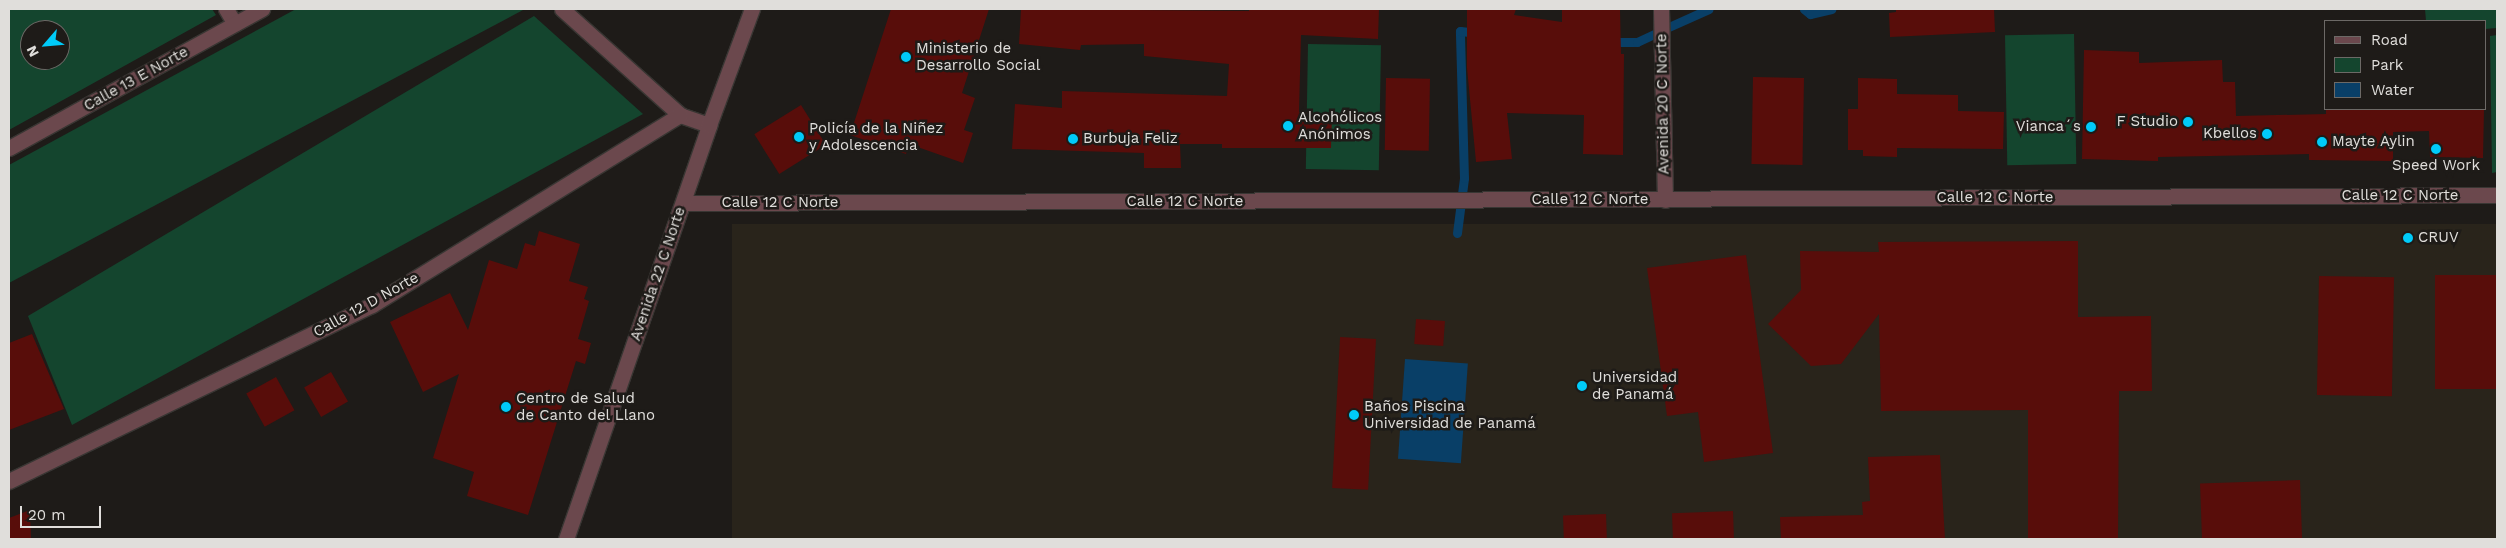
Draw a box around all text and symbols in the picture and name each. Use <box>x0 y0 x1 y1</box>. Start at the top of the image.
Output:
north arrow <box>20 20 70 70</box>
legend <box>2324 20 2486 110</box>
text: Road <box>2371 31 2408 49</box>
street label: Avenida 20 C Norte <box>1653 33 1673 175</box>
place label: Ministerio de Desarrollo Social <box>916 39 1040 74</box>
text: N <box>23 43 42 60</box>
street label: Calle 13 E Norte <box>81 43 191 115</box>
marker: Ministerio de Desarrollo Social <box>900 51 912 63</box>
text: Park <box>2371 56 2403 74</box>
text: Water <box>2371 81 2414 99</box>
place label: Alcohólicos Anónimos <box>1298 108 1382 143</box>
place label: F Studio <box>2116 113 2178 131</box>
marker: F Studio <box>2182 116 2194 128</box>
place label: Vianca´s <box>2016 118 2081 136</box>
place label: Policía de la Niñez y Adolescencia <box>809 119 944 154</box>
marker: Alcohólicos Anónimos <box>1282 120 1294 132</box>
marker: Vianca´s <box>2085 121 2097 133</box>
place label: Kbellos <box>2203 125 2257 143</box>
marker: Kbellos <box>2261 128 2273 140</box>
place label: Burbuja Feliz <box>1083 130 1178 148</box>
marker: Policía de la Niñez y Adolescencia <box>793 131 805 143</box>
marker: Burbuja Feliz <box>1067 133 1079 145</box>
place label: Mayte Aylin <box>2332 133 2415 151</box>
marker: Mayte Aylin <box>2316 136 2328 148</box>
marker: Speed Work <box>2430 143 2442 155</box>
place label: Speed Work <box>2392 157 2480 175</box>
street label: Calle 12 C Norte <box>2341 187 2459 205</box>
street label: Calle 12 C Norte <box>1936 189 2054 207</box>
street label: Calle 12 C Norte <box>1531 191 1649 209</box>
street label: Calle 12 C Norte <box>1126 193 1244 211</box>
street label: Calle 12 C Norte <box>721 194 839 212</box>
street label: Avenida 22 C Norte <box>627 205 689 343</box>
place label: CRUV <box>2418 229 2459 247</box>
marker: CRUV <box>2402 232 2414 244</box>
street label: Calle 12 D Norte <box>310 269 422 341</box>
place label: Universidad de Panamá <box>1592 368 1677 403</box>
marker: Universidad de Panamá <box>1576 380 1588 392</box>
place label: Centro de Salud de Canto del Llano <box>516 389 656 424</box>
place label: Baños Piscina Universidad de Panamá <box>1364 397 1536 432</box>
marker: Centro de Salud de Canto del Llano <box>500 401 512 413</box>
marker: Baños Piscina Universidad de Panamá <box>1348 409 1360 421</box>
scale bar <box>22 496 104 528</box>
text: 20 m <box>28 506 66 524</box>

